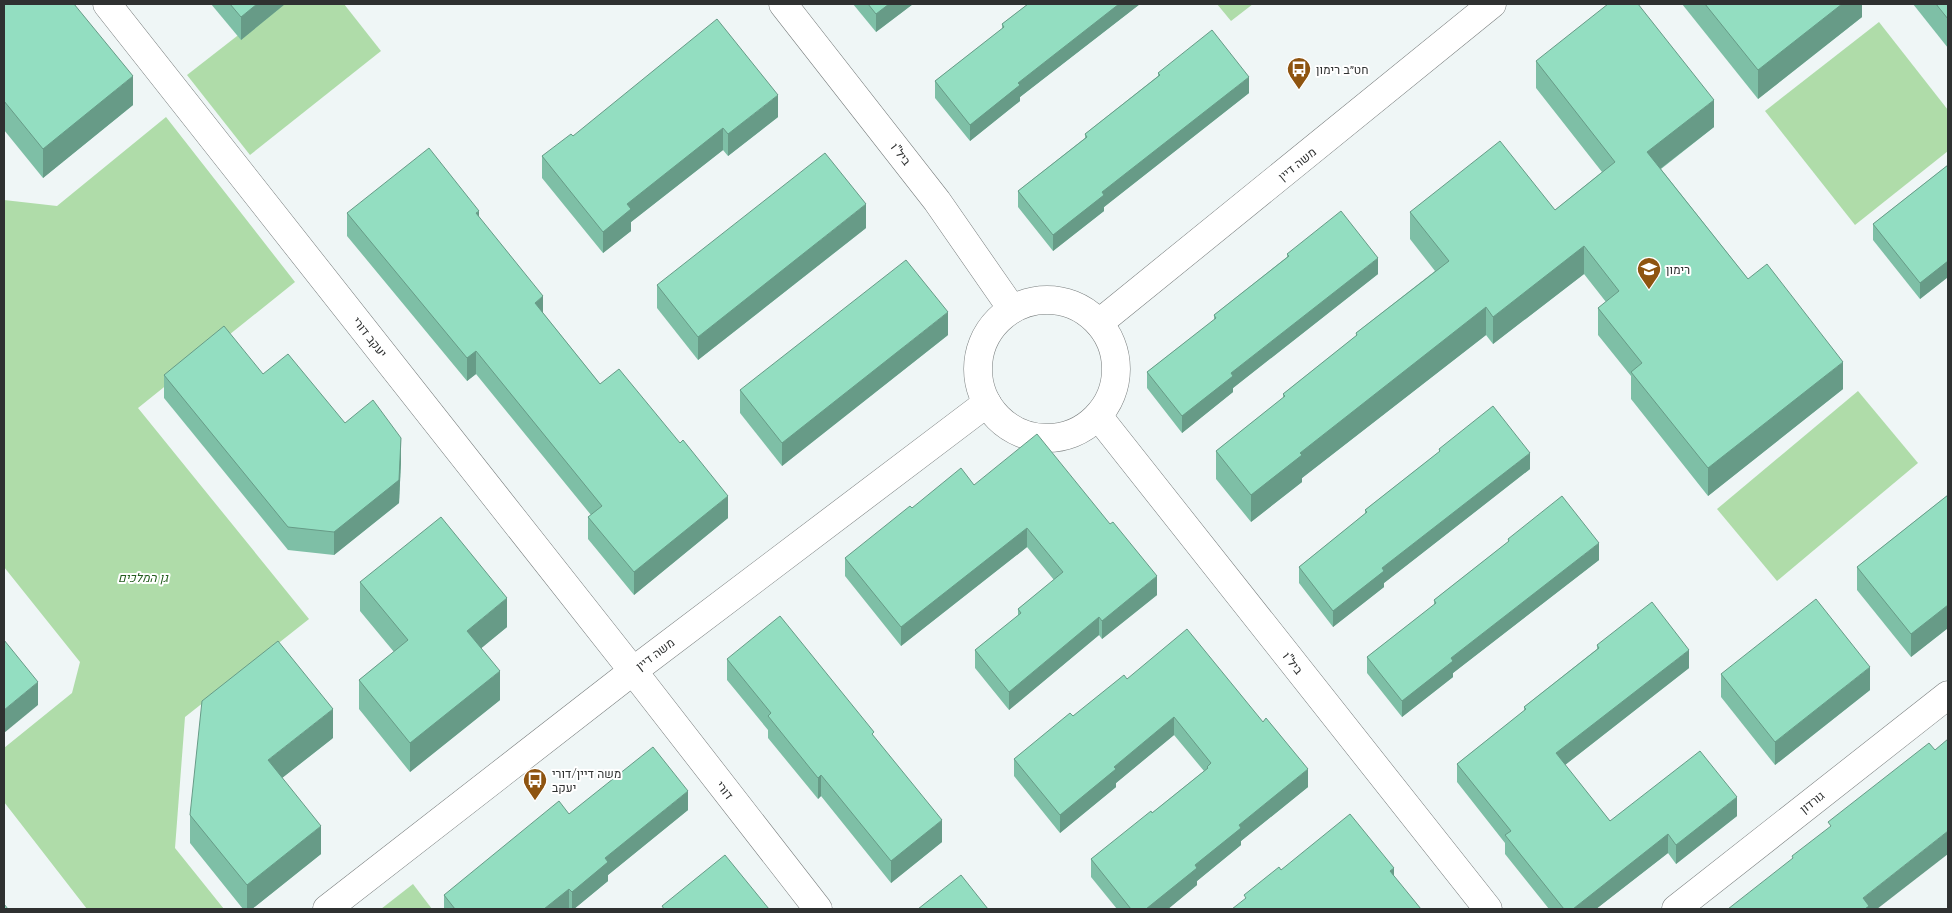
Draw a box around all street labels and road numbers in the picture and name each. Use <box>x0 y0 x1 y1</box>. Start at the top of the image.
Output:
street label: ביל"ו <box>888 140 915 169</box>
street label: משה דיין <box>1275 144 1319 184</box>
street label: יעקב דורי <box>350 314 390 360</box>
street label: משה דיין <box>633 635 677 673</box>
street label: ביל"ו <box>1280 649 1307 678</box>
street label: דורי <box>713 778 737 802</box>
street label: גורדון <box>1797 787 1828 816</box>

